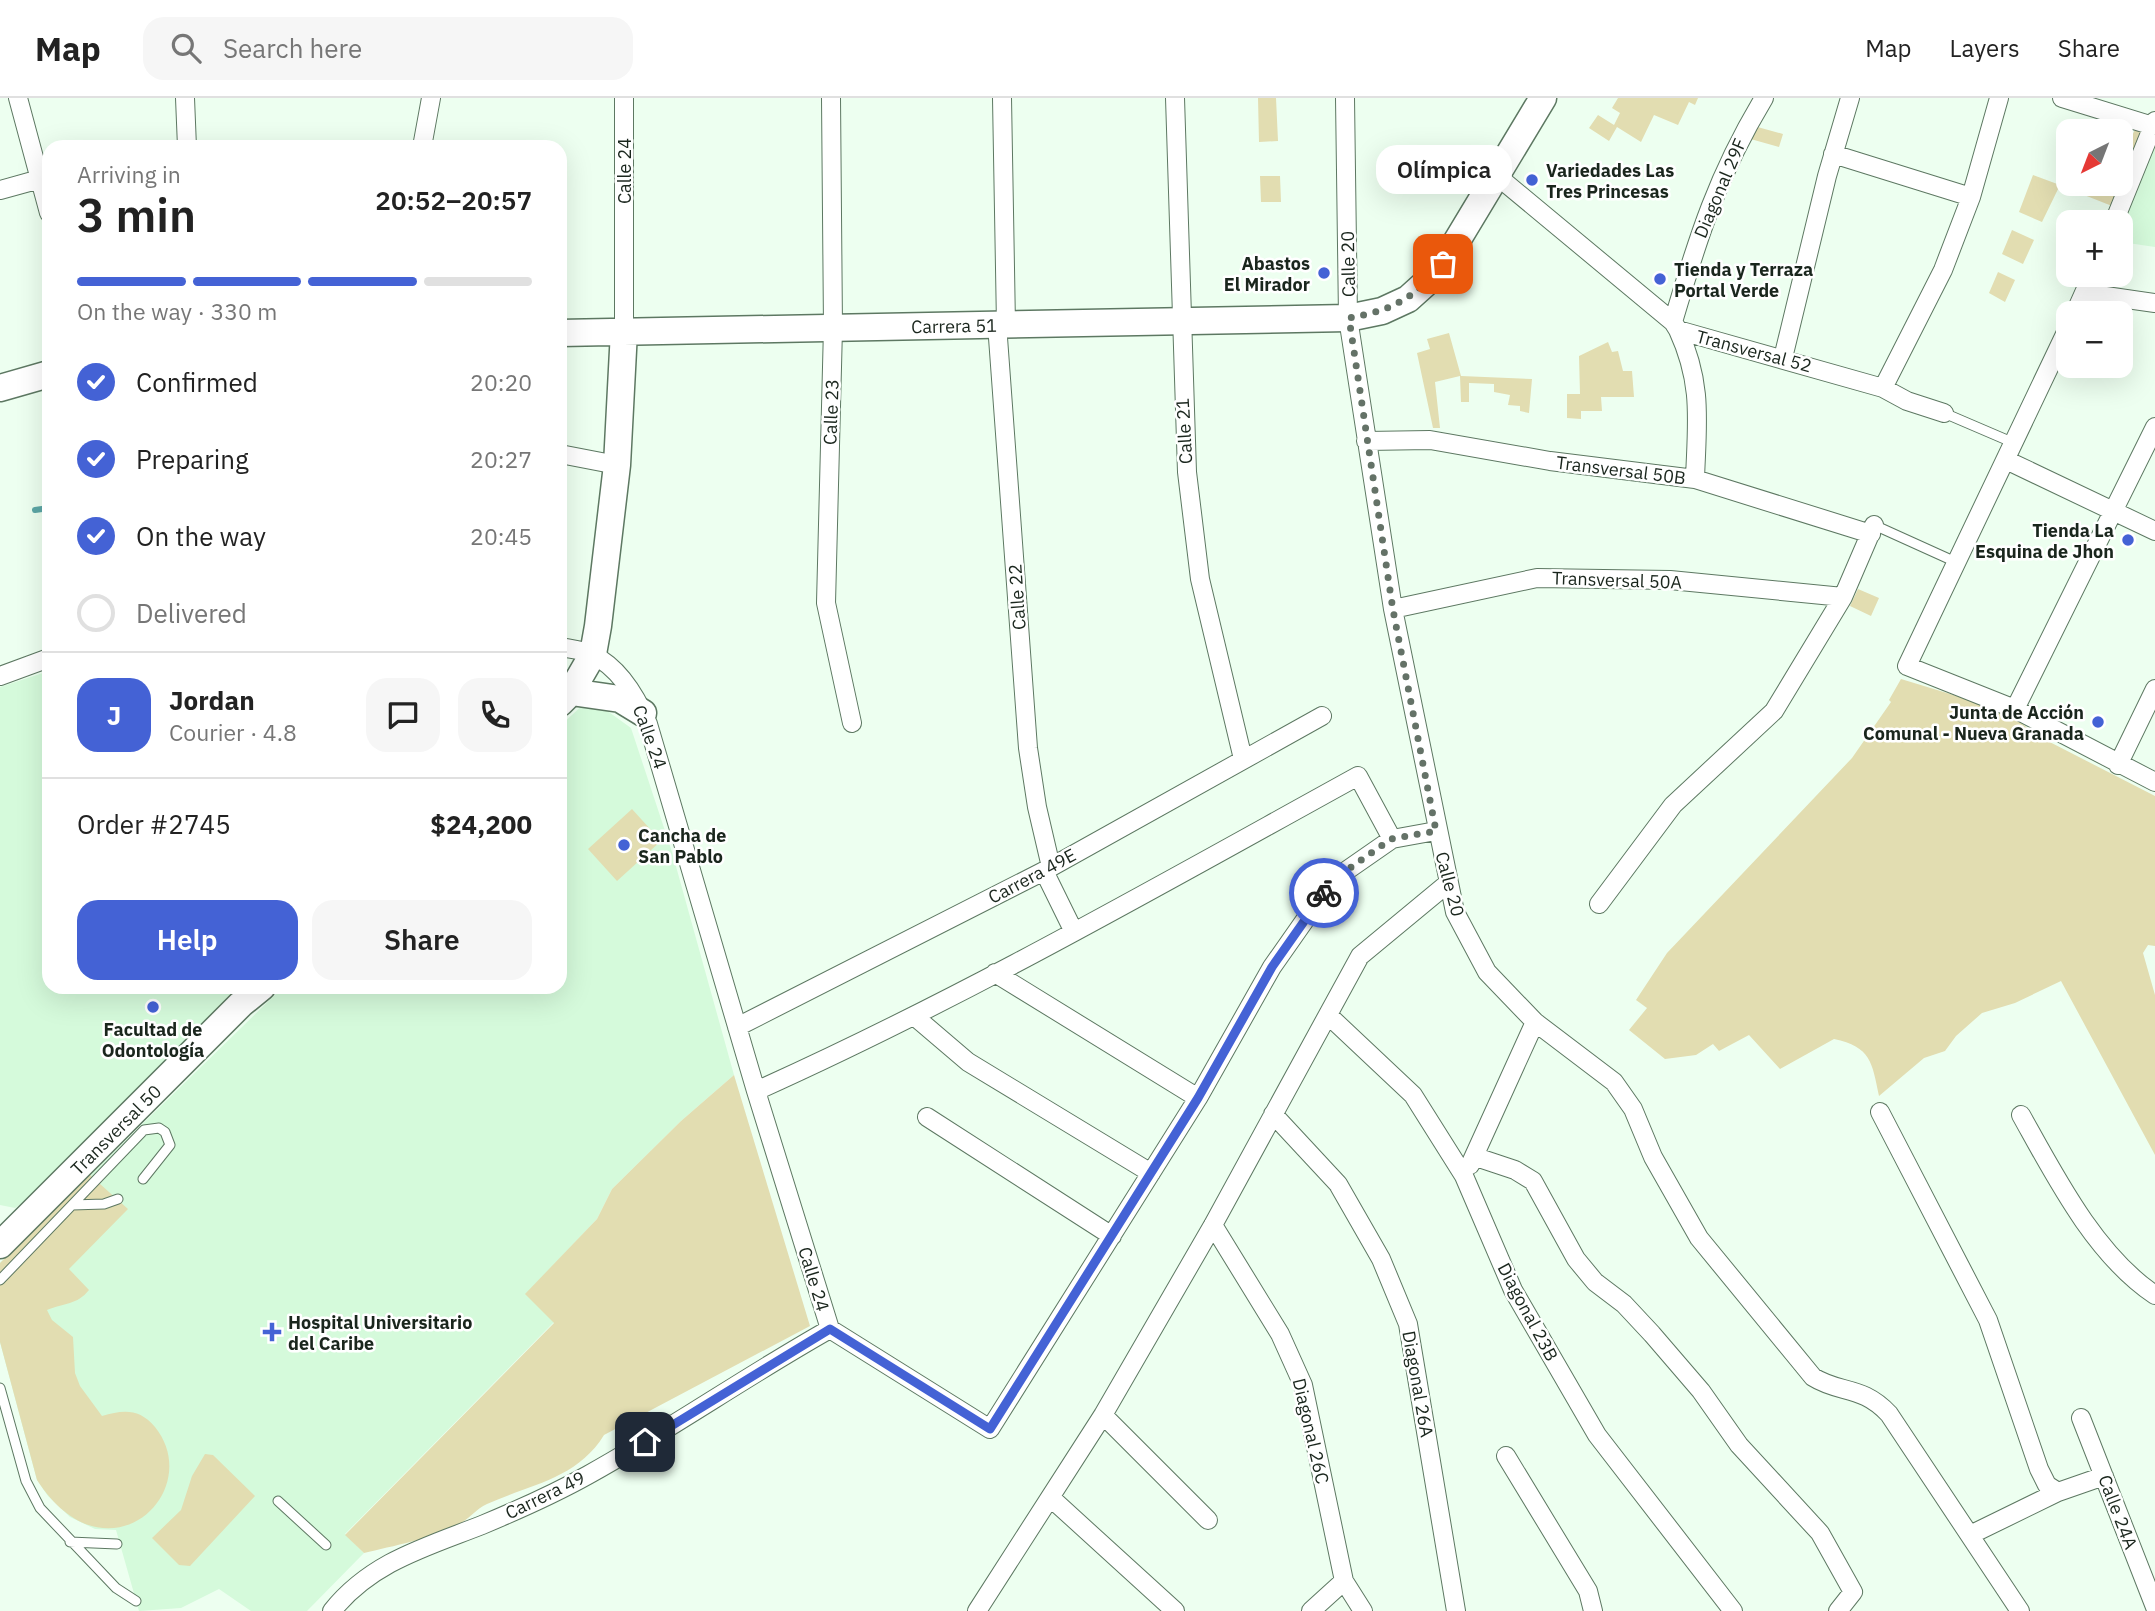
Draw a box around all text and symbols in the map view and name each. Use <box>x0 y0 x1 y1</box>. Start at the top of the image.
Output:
search box <box>143 17 633 80</box>
text: Map <box>35 27 101 70</box>
icon: search <box>167 29 205 67</box>
text: Search here <box>223 31 362 65</box>
text: Map <box>1865 32 1912 64</box>
text: Layers <box>1950 32 2020 64</box>
text: Share <box>2058 32 2120 64</box>
north arrow <box>2056 119 2133 196</box>
map controls <box>2056 119 2133 378</box>
street label: Diagonal 29F <box>1689 135 1751 241</box>
street label: Calle 24 <box>613 138 636 204</box>
callout: Olímpica <box>1375 145 1511 194</box>
text: Olímpica <box>1397 154 1491 184</box>
text: Arriving in <box>77 159 181 189</box>
place label: Variedades Las Tres Princesas <box>1546 159 1674 203</box>
marker: Variedades Las Tres Princesas <box>1524 172 1540 188</box>
text: 20:52–20:57 <box>375 183 532 217</box>
text: 3 min <box>77 185 196 245</box>
button: + <box>2056 210 2133 287</box>
street label: Calle 20 <box>1336 231 1360 297</box>
pin <box>1413 234 1473 294</box>
icon: bag <box>1424 245 1462 283</box>
place label: Abastos El Mirador <box>1224 252 1310 296</box>
place label: Tienda y Terraza Portal Verde <box>1674 258 1813 302</box>
marker: Abastos El Mirador <box>1316 265 1332 281</box>
marker: Tienda y Terraza Portal Verde <box>1652 271 1668 287</box>
text: On the way · 330 m <box>77 296 277 326</box>
button: − <box>2056 301 2133 378</box>
street label: Carrera 51 <box>911 314 997 338</box>
street label: Transversal 52 <box>1694 325 1814 377</box>
icon: check <box>77 363 115 401</box>
text: Confirmed <box>136 365 258 399</box>
text: 20:20 <box>470 367 532 397</box>
street label: Calle 23 <box>818 379 844 445</box>
street label: Calle 21 <box>1171 397 1197 465</box>
icon: check <box>77 440 115 478</box>
text: Preparing <box>136 442 249 476</box>
text: 20:27 <box>470 444 532 474</box>
street label: Transversal 50B <box>1555 451 1687 489</box>
icon: check <box>77 517 115 555</box>
text: On the way <box>136 519 266 553</box>
place label: Tienda La Esquina de Jhon <box>1975 519 2114 563</box>
text: 20:45 <box>470 521 532 551</box>
marker: Tienda La Esquina de Jhon <box>2120 532 2136 548</box>
street label: Calle 22 <box>1003 563 1031 631</box>
street label: Transversal 50A <box>1552 566 1683 594</box>
text: Delivered <box>136 596 247 630</box>
button: chat <box>366 678 440 752</box>
button: phone <box>458 678 532 752</box>
text: Jordan <box>169 683 255 717</box>
text: J <box>107 698 121 732</box>
place label: Junta de Acción Comunal - Nueva Granada <box>1863 701 2084 745</box>
street label: Calle 24 <box>628 702 672 772</box>
marker: Junta de Acción Comunal - Nueva Granada <box>2090 714 2106 730</box>
text: Courier · 4.8 <box>169 717 297 747</box>
text: Order #2745 <box>77 807 231 841</box>
text: $24,200 <box>430 807 532 841</box>
place label: Cancha de San Pablo <box>638 824 726 868</box>
marker: Cancha de San Pablo <box>616 837 632 853</box>
street label: Carrera 49E <box>984 843 1080 909</box>
street label: Calle 20 <box>1430 849 1470 919</box>
courier <box>1289 858 1359 928</box>
icon: bike <box>1305 874 1343 912</box>
button: Help <box>77 900 298 980</box>
button: Share <box>312 900 532 980</box>
marker: Facultad de Odontología <box>145 999 161 1015</box>
place label: Facultad de Odontología <box>102 1018 204 1062</box>
street label: Transversal 50 <box>66 1080 166 1180</box>
street label: Calle 24 <box>793 1244 835 1314</box>
street label: Diagonal 23B <box>1492 1259 1564 1365</box>
place label: Hospital Universitario del Caribe <box>288 1311 472 1355</box>
marker: Hospital Universitario del Caribe <box>262 1322 282 1342</box>
street label: Diagonal 26A <box>1397 1329 1439 1440</box>
street label: Diagonal 26C <box>1288 1376 1334 1486</box>
pin <box>615 1412 675 1472</box>
icon: home <box>626 1423 664 1461</box>
street label: Carrera 49 <box>501 1466 589 1524</box>
street label: Calle 24A <box>2093 1472 2143 1553</box>

